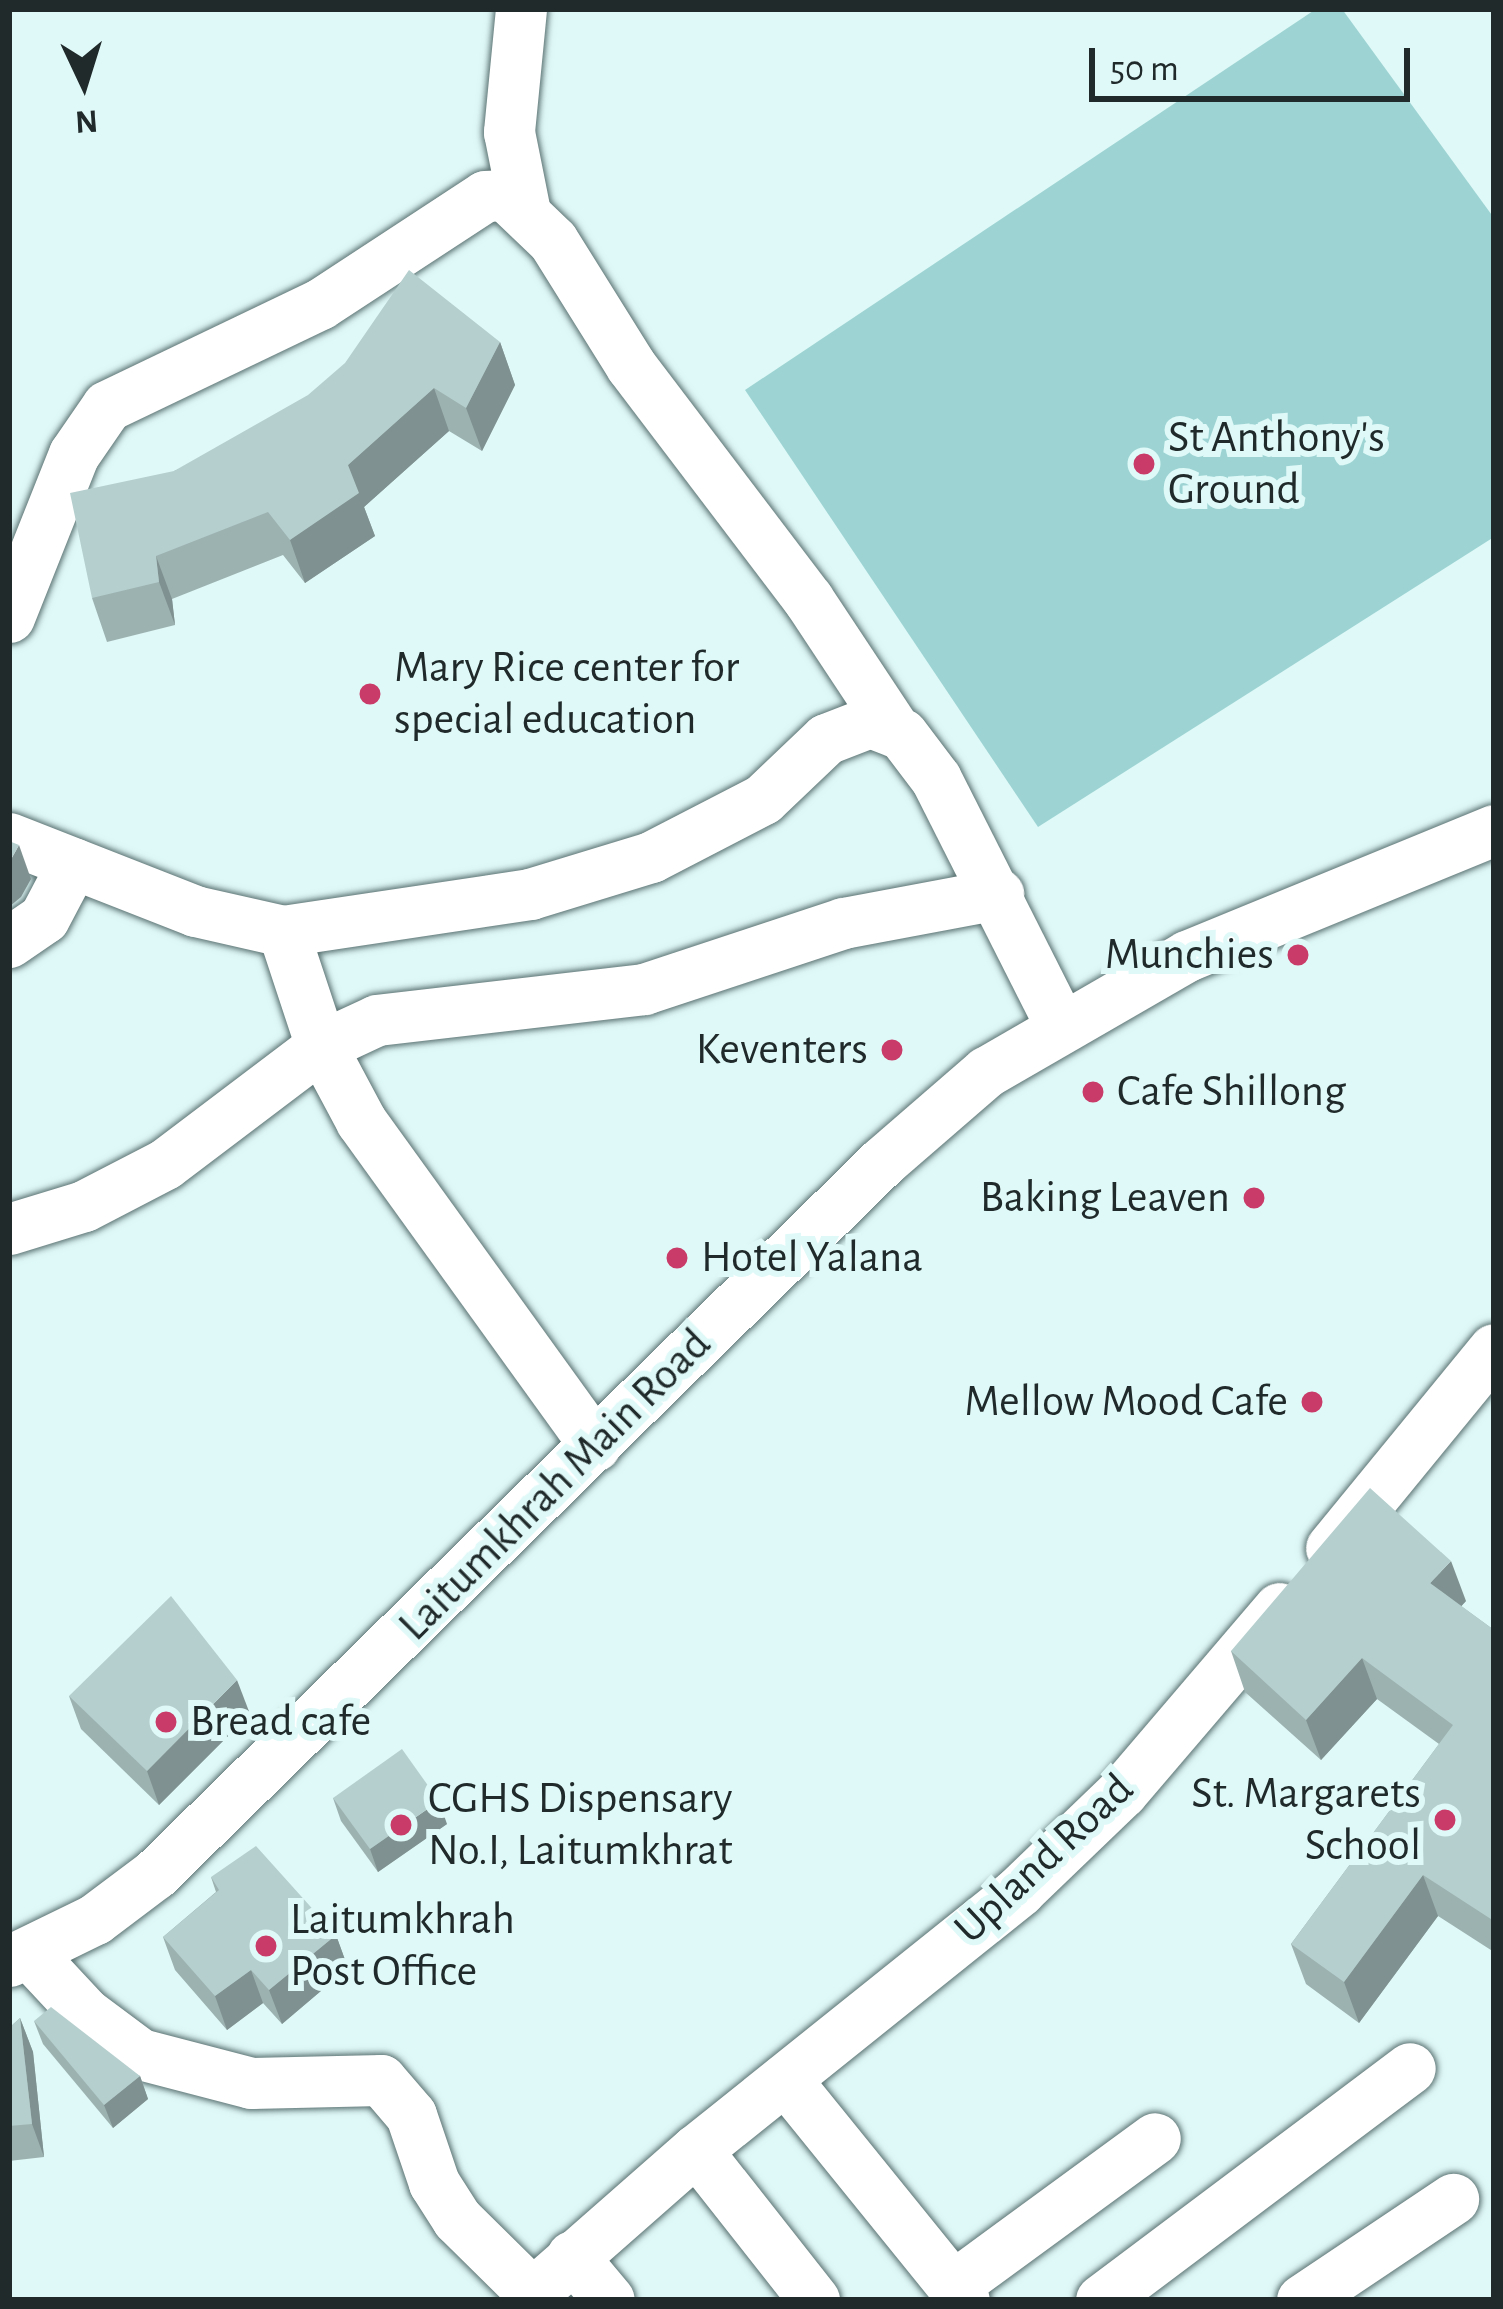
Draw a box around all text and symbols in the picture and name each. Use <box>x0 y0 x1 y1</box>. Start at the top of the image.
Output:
north arrow <box>24 24 144 144</box>
scale bar <box>1095 24 1416 98</box>
text: 50 m <box>1110 51 1179 87</box>
text: N <box>74 103 99 138</box>
place label: St Anthony's Ground <box>1168 411 1385 517</box>
marker: St Anthony's Ground <box>1131 451 1157 477</box>
place label: Mary Rice center for special education <box>394 641 739 747</box>
marker: Mary Rice center for special education <box>357 681 383 707</box>
place label: Munchies <box>1105 928 1274 982</box>
marker: Munchies <box>1285 942 1311 968</box>
place label: Keventers <box>696 1023 868 1077</box>
marker: Keventers <box>879 1037 905 1063</box>
place label: Cafe Shillong <box>1117 1065 1346 1119</box>
marker: Cafe Shillong <box>1080 1079 1106 1105</box>
place label: Baking Leaven <box>980 1171 1230 1225</box>
marker: Baking Leaven <box>1241 1185 1267 1211</box>
place label: Hotel Yalana <box>701 1231 923 1285</box>
marker: Hotel Yalana <box>664 1245 690 1271</box>
street label: Laitumkhrah Main Road <box>388 1318 722 1652</box>
place label: Mellow Mood Cafe <box>964 1375 1288 1429</box>
marker: Mellow Mood Cafe <box>1299 1389 1325 1415</box>
place label: Bread cafe <box>190 1695 371 1749</box>
marker: Bread cafe <box>153 1709 179 1735</box>
street label: Upland Road <box>943 1762 1145 1956</box>
place label: St. Margarets School <box>1191 1767 1421 1873</box>
place label: CGHS Dispensary No.I, Laitumkhrat <box>428 1772 733 1878</box>
marker: St. Margarets School <box>1432 1807 1458 1833</box>
marker: CGHS Dispensary No.I, Laitumkhrat <box>385 1809 417 1841</box>
place label: Laitumkhrah Post Office <box>290 1893 515 1999</box>
marker: Laitumkhrah Post Office <box>253 1933 279 1959</box>

